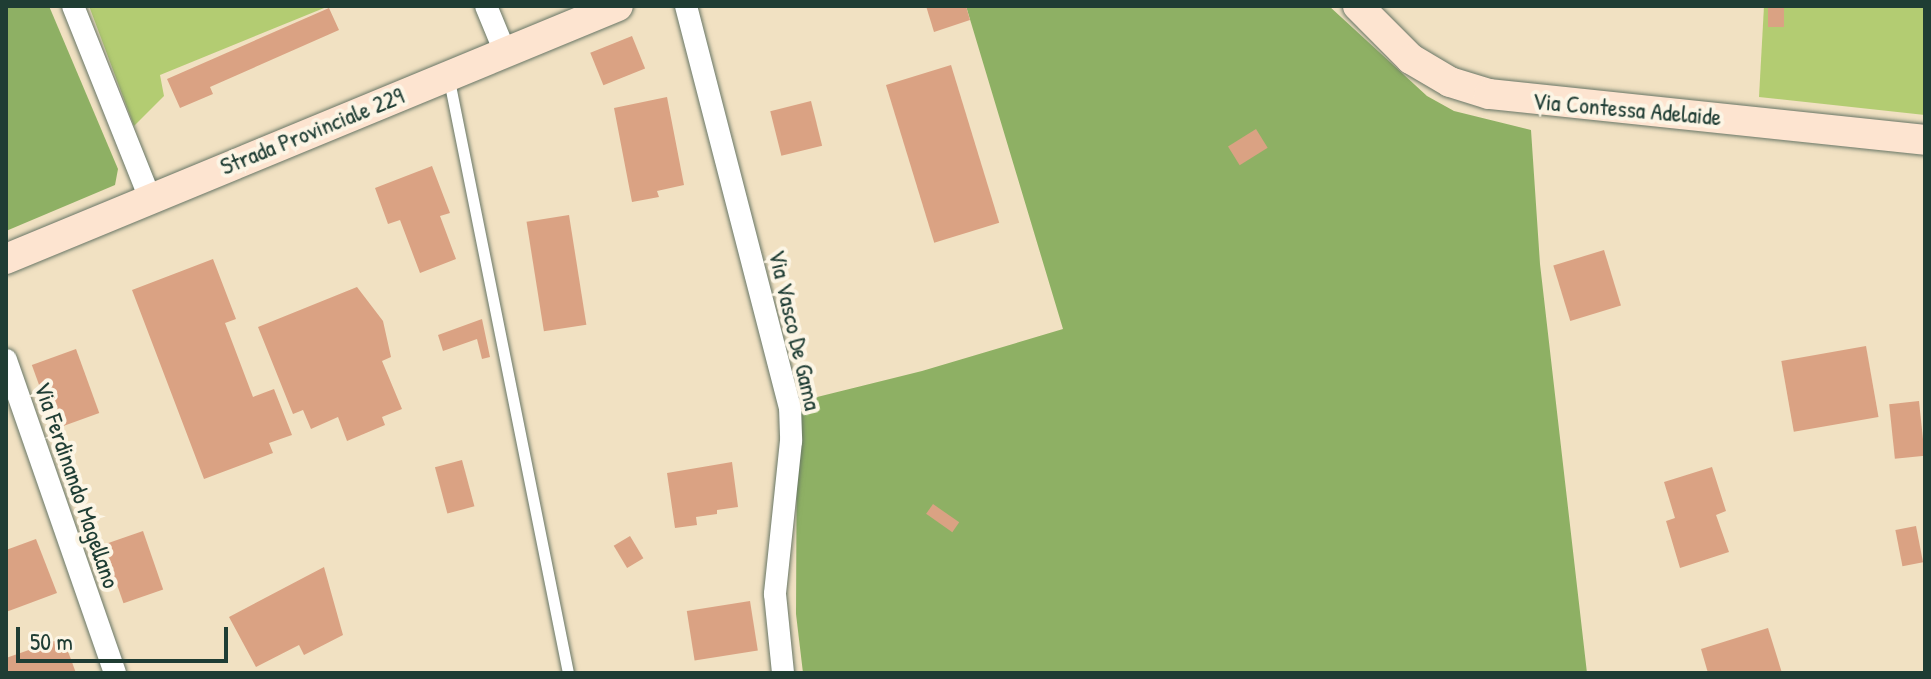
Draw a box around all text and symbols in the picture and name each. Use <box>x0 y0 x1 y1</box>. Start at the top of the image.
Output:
street label: Strada Provinciale 229 <box>216 81 408 181</box>
street label: Via Contessa Adelaide <box>1531 86 1723 132</box>
street label: Via Vasco De Gama <box>763 247 827 413</box>
street label: Via Ferdinando Magellano <box>28 378 126 592</box>
scale bar <box>20 611 232 661</box>
text: 50 m <box>30 625 73 657</box>

